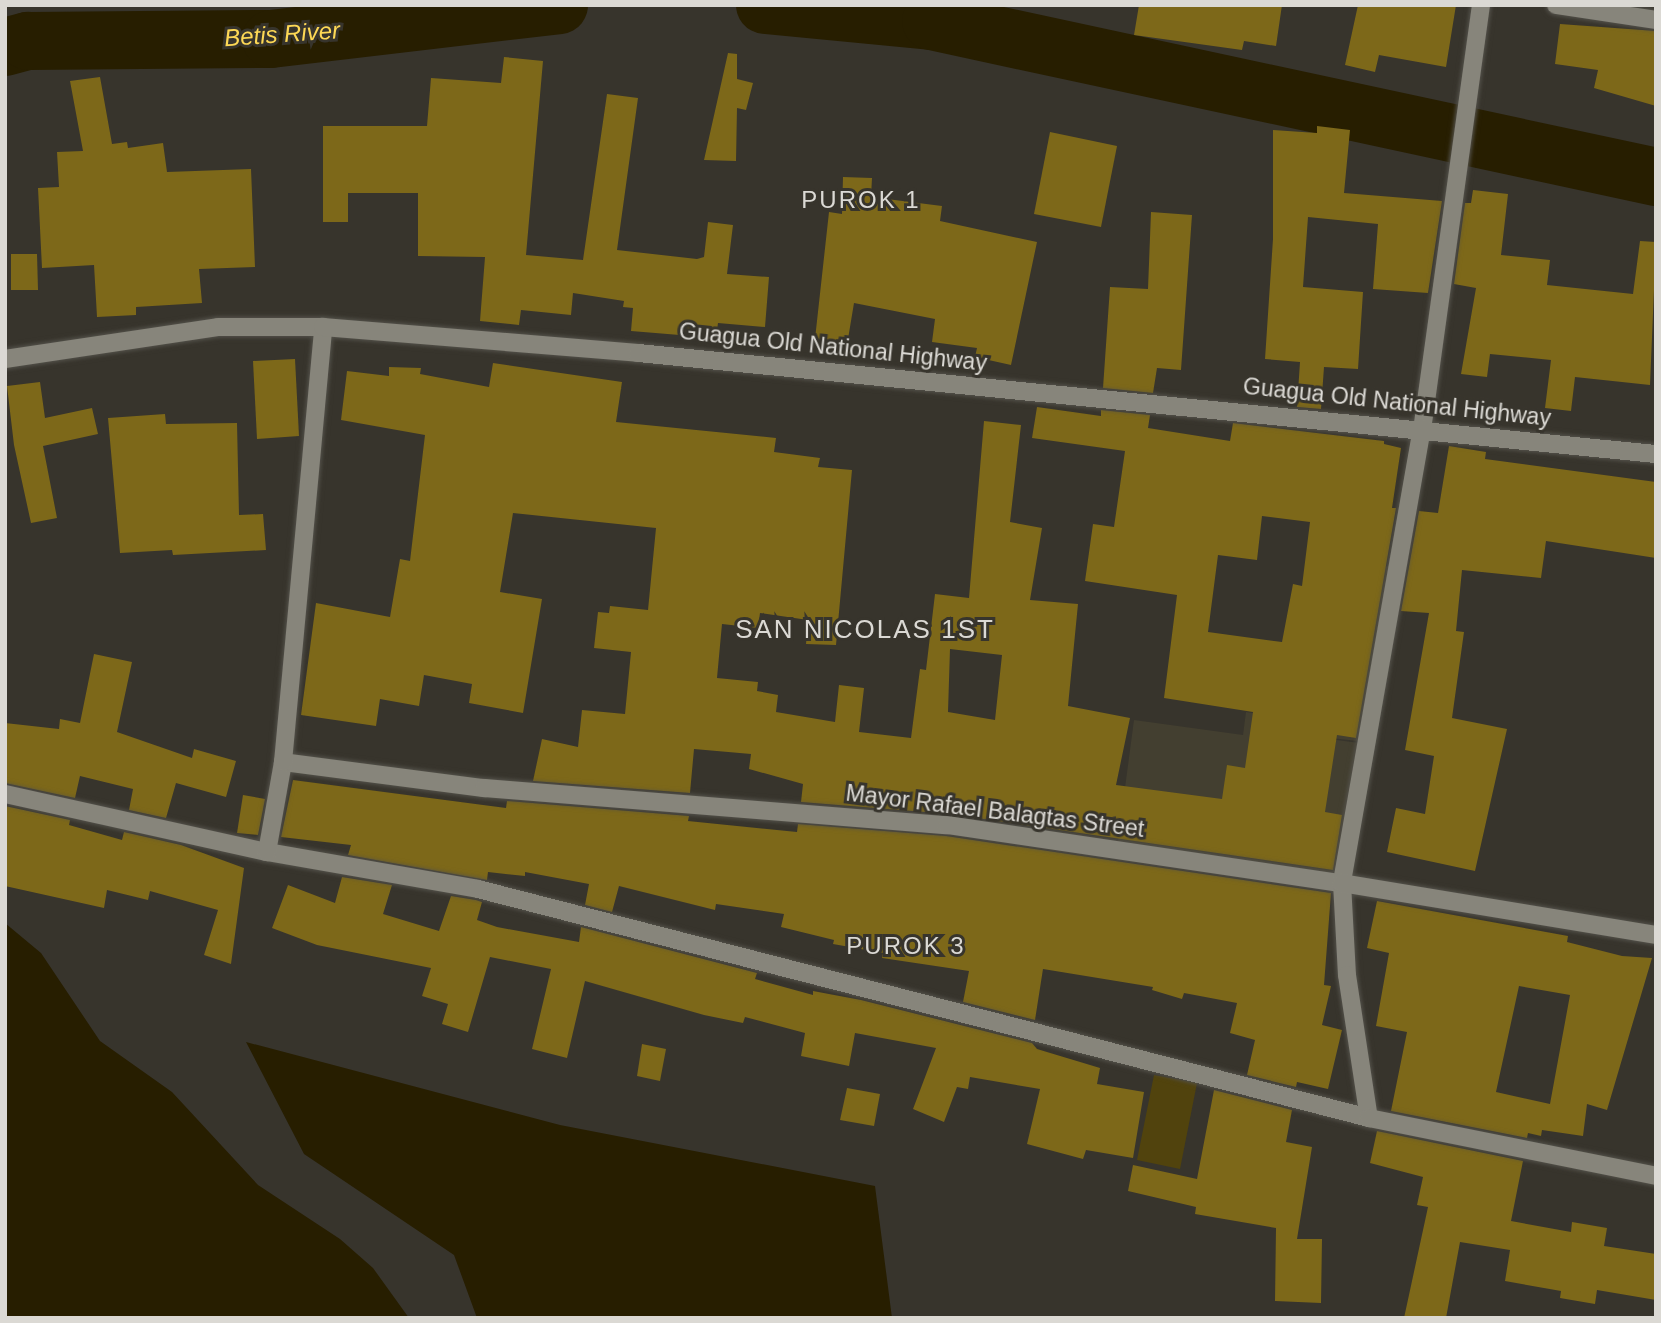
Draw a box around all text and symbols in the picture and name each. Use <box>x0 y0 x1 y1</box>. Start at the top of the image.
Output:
water label: Betis River <box>223 16 341 52</box>
district label: PUROK 1 <box>802 186 920 214</box>
street label: Guagua Old National Highway <box>678 317 988 377</box>
street label: Guagua Old National Highway <box>1242 372 1552 432</box>
district label: SAN NICOLAS 1ST <box>737 614 993 646</box>
street label: Mayor Rafael Balagtas Street <box>844 779 1146 843</box>
district label: PUROK 3 <box>847 932 965 960</box>

